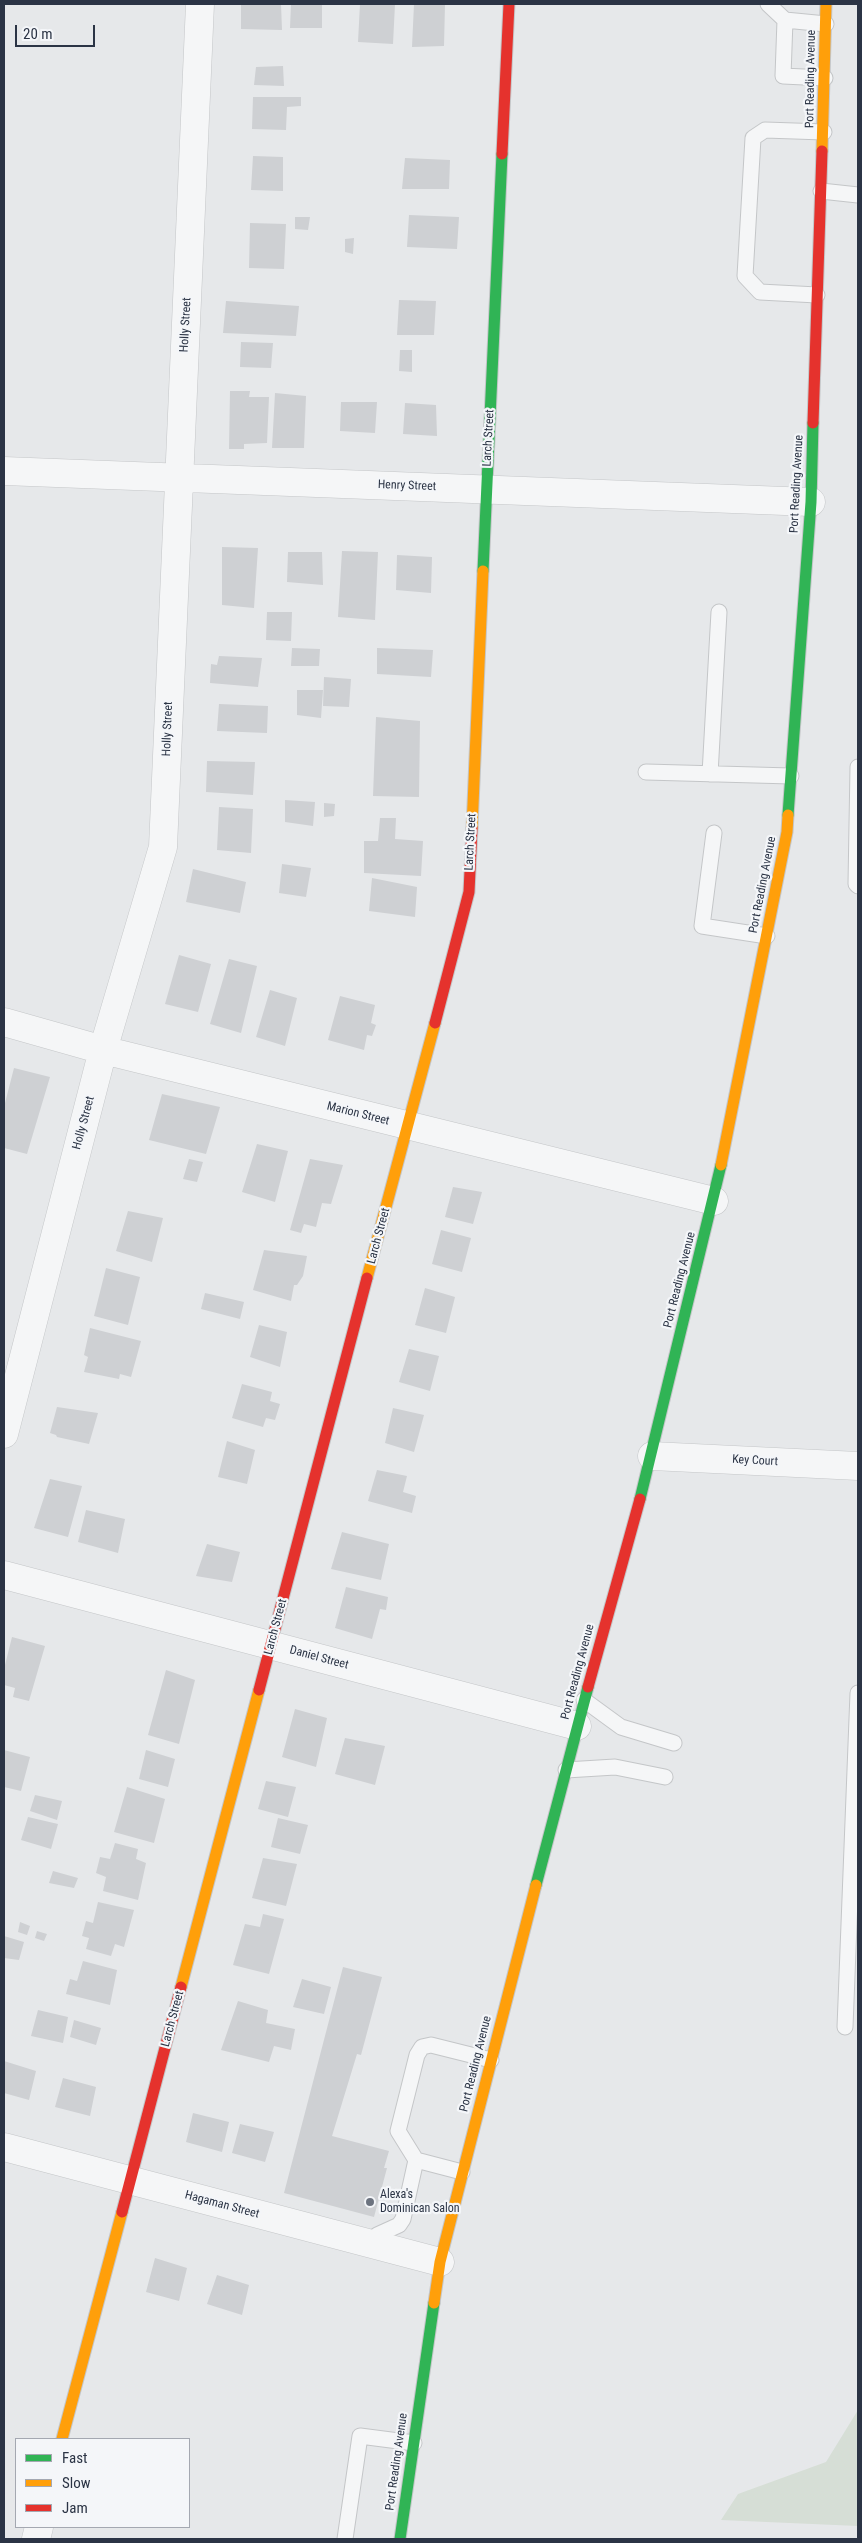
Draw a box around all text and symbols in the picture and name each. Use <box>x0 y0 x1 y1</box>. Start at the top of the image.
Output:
scale bar <box>18 15 98 47</box>
text: 20 m <box>23 25 53 43</box>
street label: Port Reading Avenue <box>803 30 819 128</box>
street label: Holly Street <box>177 297 195 353</box>
street label: Larch Street <box>480 409 498 467</box>
street label: Port Reading Avenue <box>787 435 807 533</box>
street label: Henry Street <box>378 478 436 494</box>
street label: Holly Street <box>160 701 176 757</box>
street label: Larch Street <box>462 813 480 871</box>
street label: Port Reading Avenue <box>747 835 779 935</box>
street label: Holly Street <box>70 1095 98 1151</box>
street label: Marion Street <box>325 1099 391 1129</box>
street label: Larch Street <box>365 1207 393 1265</box>
street label: Port Reading Avenue <box>661 1231 699 1329</box>
street label: Key Court <box>732 1453 778 1469</box>
street label: Larch Street <box>262 1598 290 1656</box>
street label: Port Reading Avenue <box>558 1623 598 1721</box>
street label: Daniel Street <box>288 1643 350 1673</box>
street label: Larch Street <box>159 1990 187 2048</box>
street label: Port Reading Avenue <box>457 2015 495 2113</box>
street label: Hagaman Street <box>183 2188 261 2222</box>
place label: Alexa's Dominican Salon <box>380 2188 460 2216</box>
marker: Alexa's Dominican Salon <box>364 2196 376 2208</box>
street label: Port Reading Avenue <box>383 2412 411 2512</box>
legend <box>15 2438 190 2528</box>
text: Fast <box>62 2449 87 2467</box>
text: Slow <box>62 2474 91 2492</box>
text: Jam <box>62 2499 88 2517</box>

